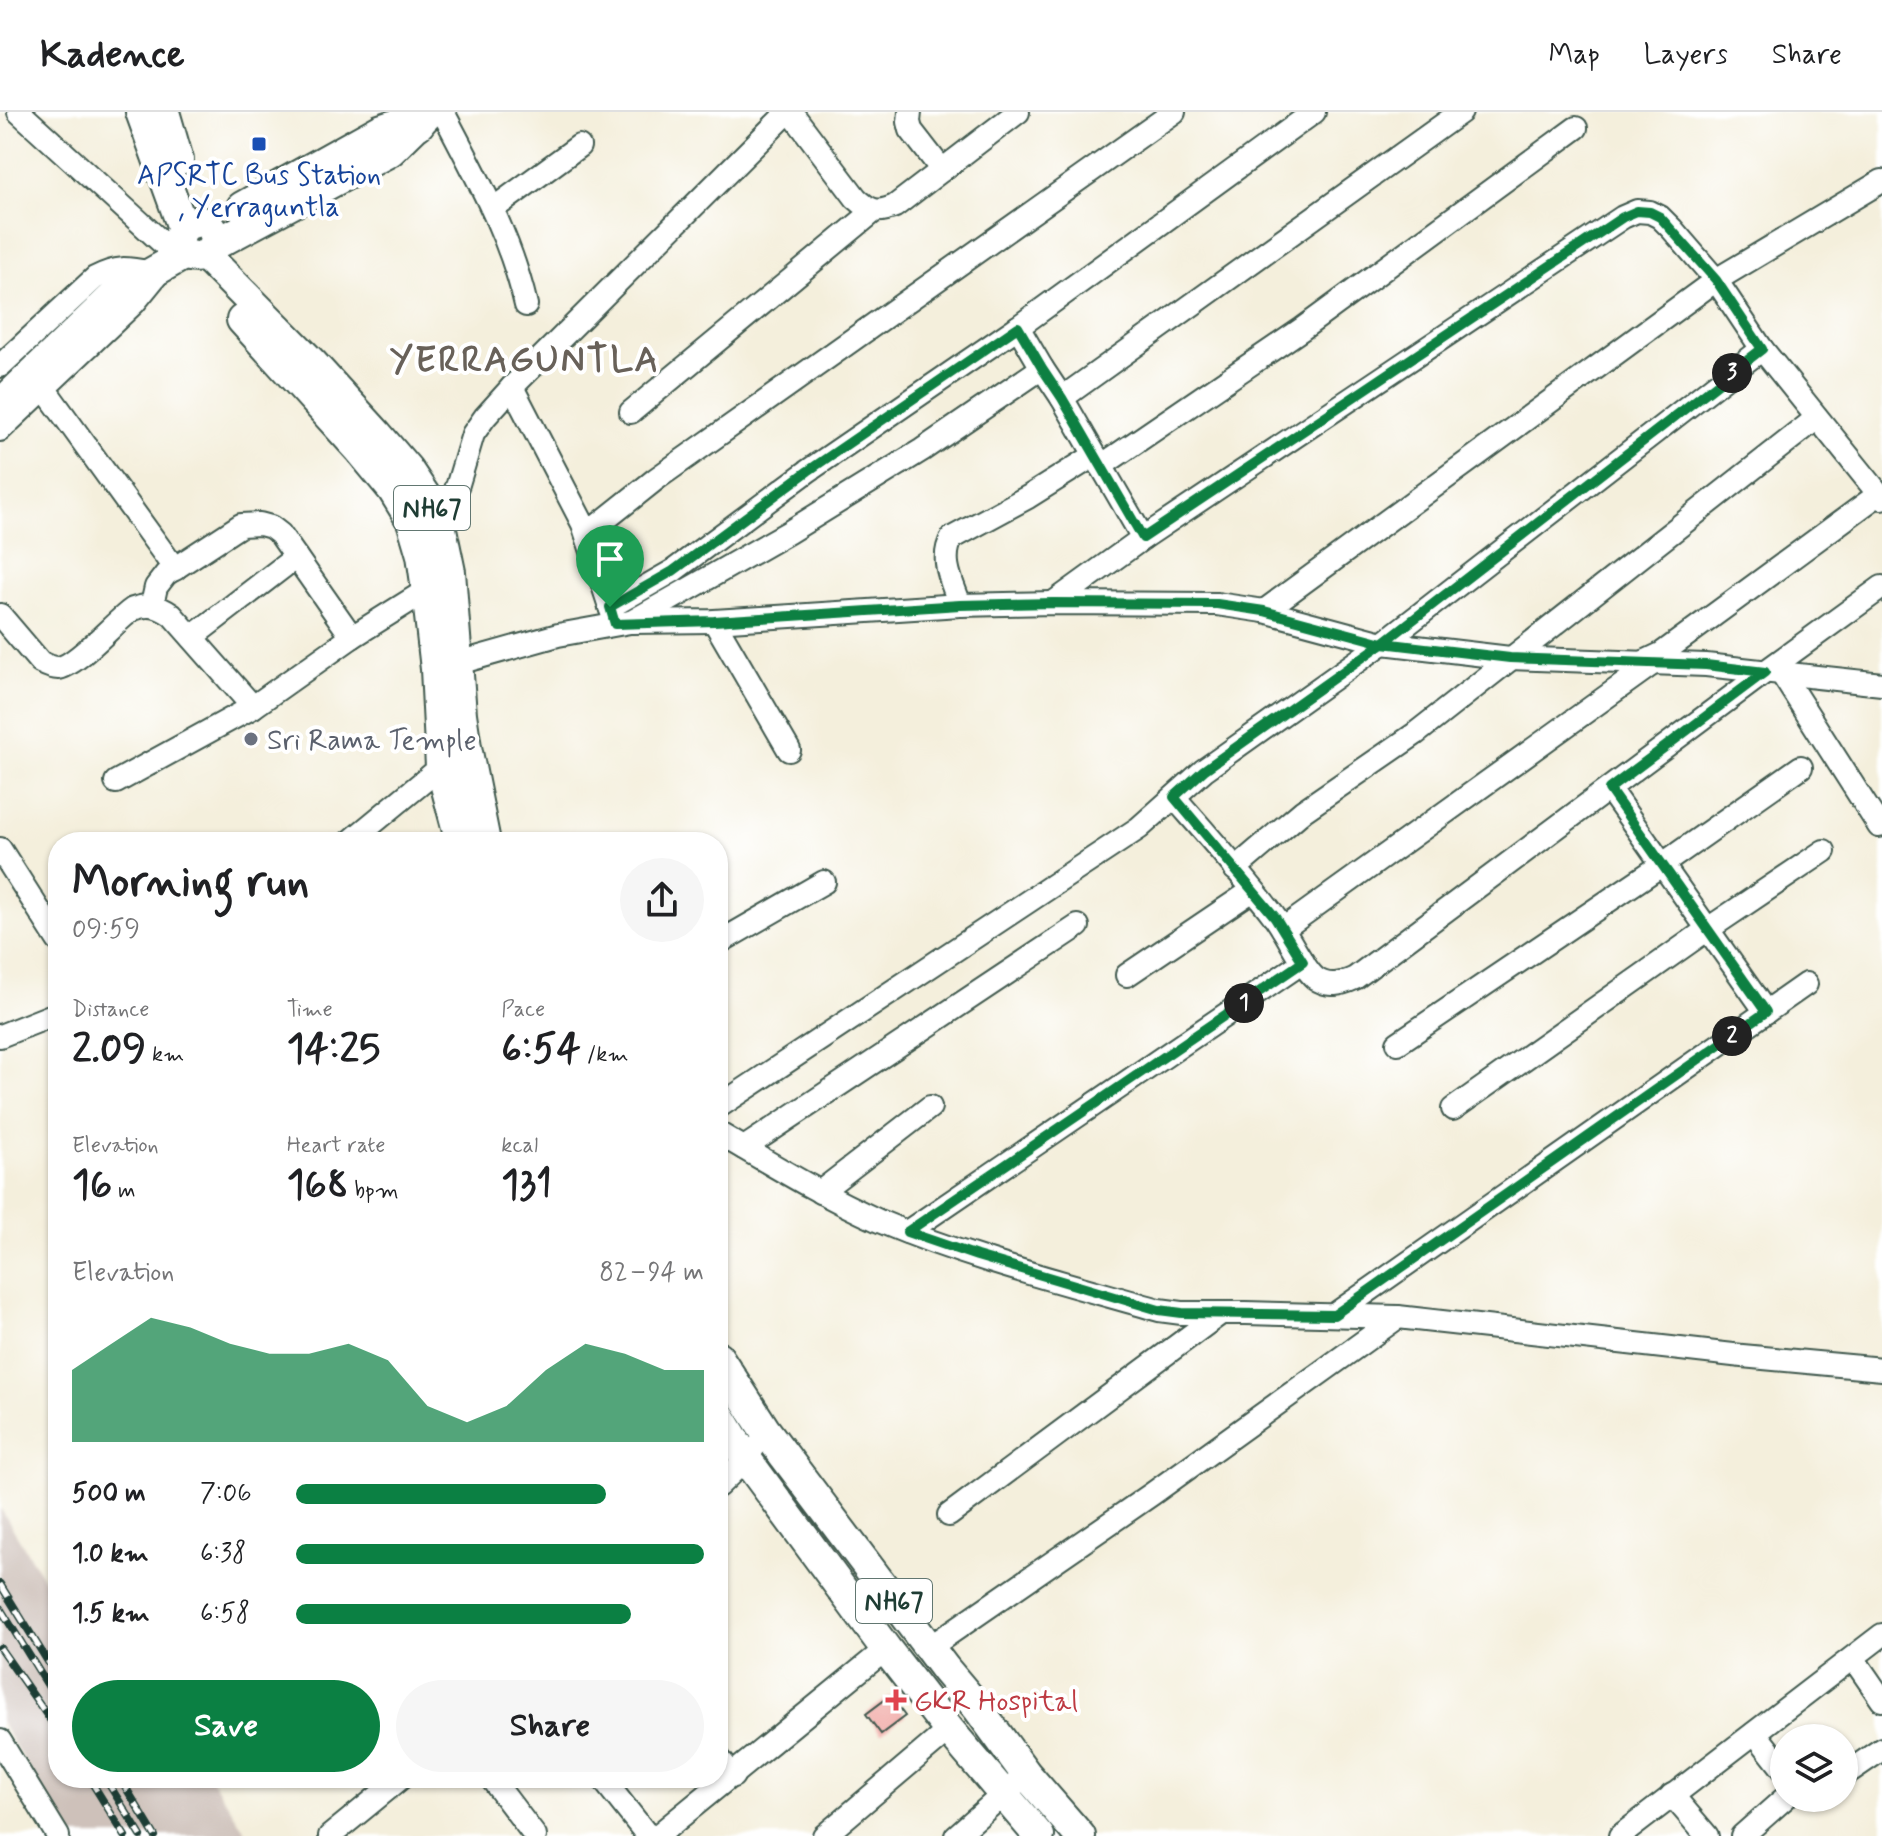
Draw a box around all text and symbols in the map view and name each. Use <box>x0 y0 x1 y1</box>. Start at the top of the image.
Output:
text: Kadence <box>40 31 185 80</box>
text: Map <box>1549 37 1600 74</box>
text: Layers <box>1644 37 1728 74</box>
text: Share <box>1772 37 1842 74</box>
marker: APSRTC Bus Station , Yerraguntla <box>250 135 268 153</box>
place label: APSRTC Bus Station , Yerraguntla <box>137 158 381 227</box>
district label: YERRAGUNTLA <box>390 338 660 385</box>
pin: 3 <box>1712 353 1752 393</box>
text: 3 <box>1727 359 1737 387</box>
road number: NH67 <box>394 486 470 530</box>
pin <box>576 525 644 607</box>
icon: arrive <box>588 537 632 581</box>
place label: Sri Rama Temple <box>267 723 477 760</box>
marker: Sri Rama Temple <box>242 730 260 748</box>
text: Morning run <box>72 854 309 912</box>
button: share <box>620 858 704 942</box>
text: 09:59 <box>72 913 140 947</box>
pin: 1 <box>1224 983 1264 1023</box>
text: 1 <box>1239 989 1249 1017</box>
text: Distance <box>72 996 149 1024</box>
text: Time <box>287 996 333 1024</box>
text: Pace <box>501 996 545 1024</box>
pin: 2 <box>1712 1016 1752 1056</box>
text: 2 <box>1727 1022 1737 1050</box>
text: 2.09 <box>72 1024 146 1076</box>
text: 14:25 <box>287 1024 380 1076</box>
text: 6:54 <box>501 1024 581 1076</box>
text: km <box>146 1041 184 1069</box>
text: /km <box>581 1041 628 1069</box>
text: Elevation <box>72 1132 159 1160</box>
text: Heart rate <box>287 1132 385 1160</box>
text: kcal <box>501 1132 538 1160</box>
text: 16 <box>72 1160 112 1212</box>
text: 168 <box>287 1160 348 1212</box>
text: 131 <box>501 1160 552 1212</box>
text: m <box>112 1177 135 1205</box>
text: bpm <box>348 1177 399 1205</box>
text: Elevation <box>72 1256 174 1290</box>
text: 82–94 m <box>599 1256 704 1290</box>
text: 500 m <box>72 1477 146 1511</box>
text: 7:06 <box>200 1477 252 1511</box>
text: 1.0 km <box>72 1537 149 1571</box>
text: 6:38 <box>200 1537 246 1571</box>
road number: NH67 <box>856 1579 932 1623</box>
text: 1.5 km <box>72 1597 150 1631</box>
text: 6:58 <box>200 1597 250 1631</box>
button: Save <box>72 1680 380 1772</box>
button: Share <box>396 1680 704 1772</box>
place label: GKR Hospital <box>914 1684 1078 1721</box>
marker: GKR Hospital <box>885 1689 907 1711</box>
map controls <box>1770 1724 1858 1812</box>
button: layers <box>1770 1724 1858 1812</box>

